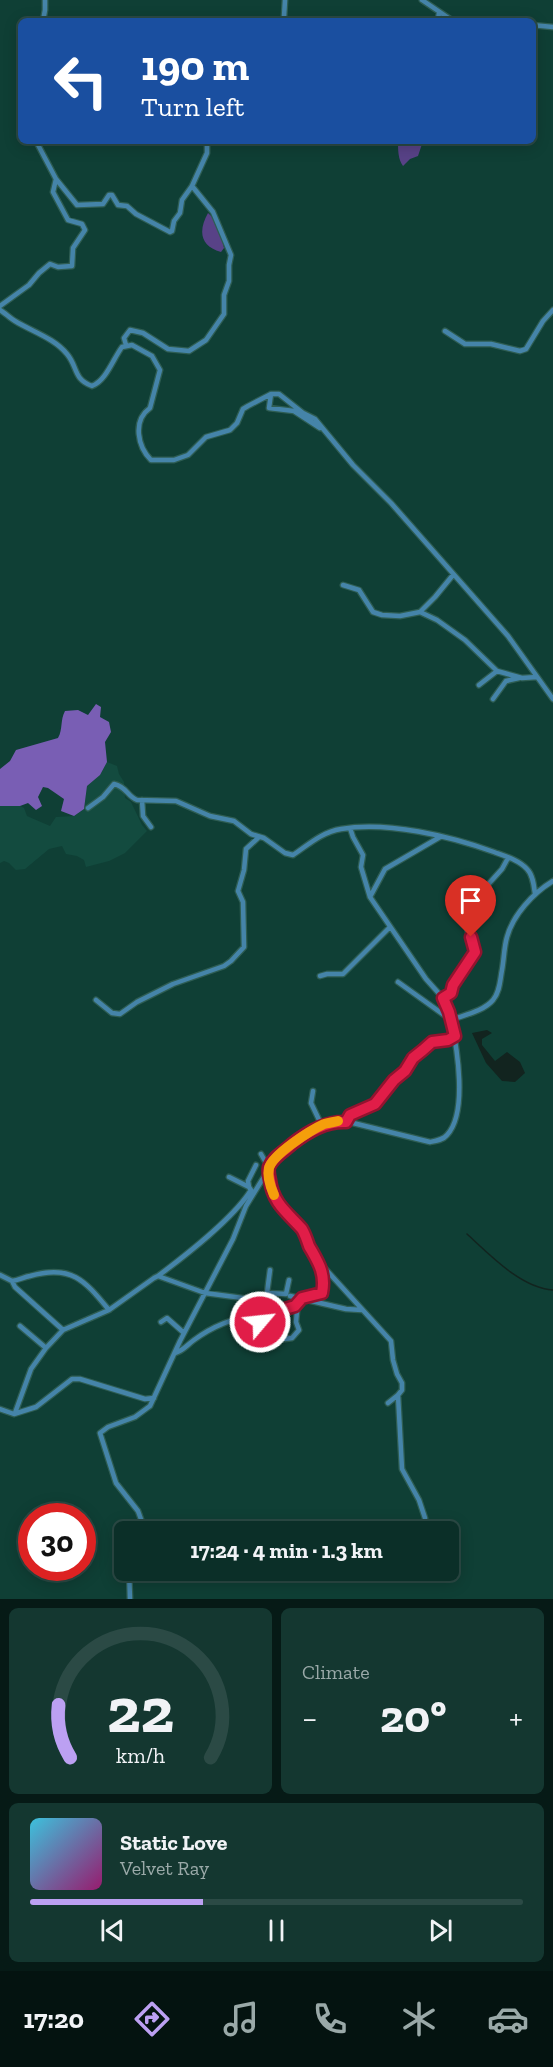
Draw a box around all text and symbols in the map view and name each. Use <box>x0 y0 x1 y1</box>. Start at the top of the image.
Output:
text: 190 m <box>141 40 249 91</box>
icon: left <box>42 42 120 120</box>
text: Turn left <box>141 91 244 123</box>
pin <box>445 875 496 937</box>
icon: arrive <box>454 884 487 917</box>
position arrow <box>228 1290 292 1354</box>
speed limit sign: 30 <box>18 1503 96 1581</box>
text: 17:24 · 4 min · 1.3 km <box>190 1537 383 1564</box>
text: Climate <box>302 1660 370 1684</box>
text: 22 <box>107 1673 174 1748</box>
text: 20° <box>380 1690 446 1744</box>
text: − <box>302 1698 317 1737</box>
text: + <box>509 1698 523 1737</box>
text: km/h <box>116 1743 165 1768</box>
text: Static Love <box>120 1829 227 1856</box>
text: Velvet Ray <box>120 1856 209 1880</box>
icon: previous <box>96 1914 129 1947</box>
icon: pause <box>260 1914 293 1947</box>
icon: next <box>424 1914 457 1947</box>
icon: directions <box>131 1998 173 2040</box>
icon: music <box>220 1998 262 2040</box>
icon: phone <box>309 1998 351 2040</box>
icon: climate <box>398 1998 440 2040</box>
icon: car <box>487 1998 529 2040</box>
text: 17:20 <box>24 2003 84 2035</box>

